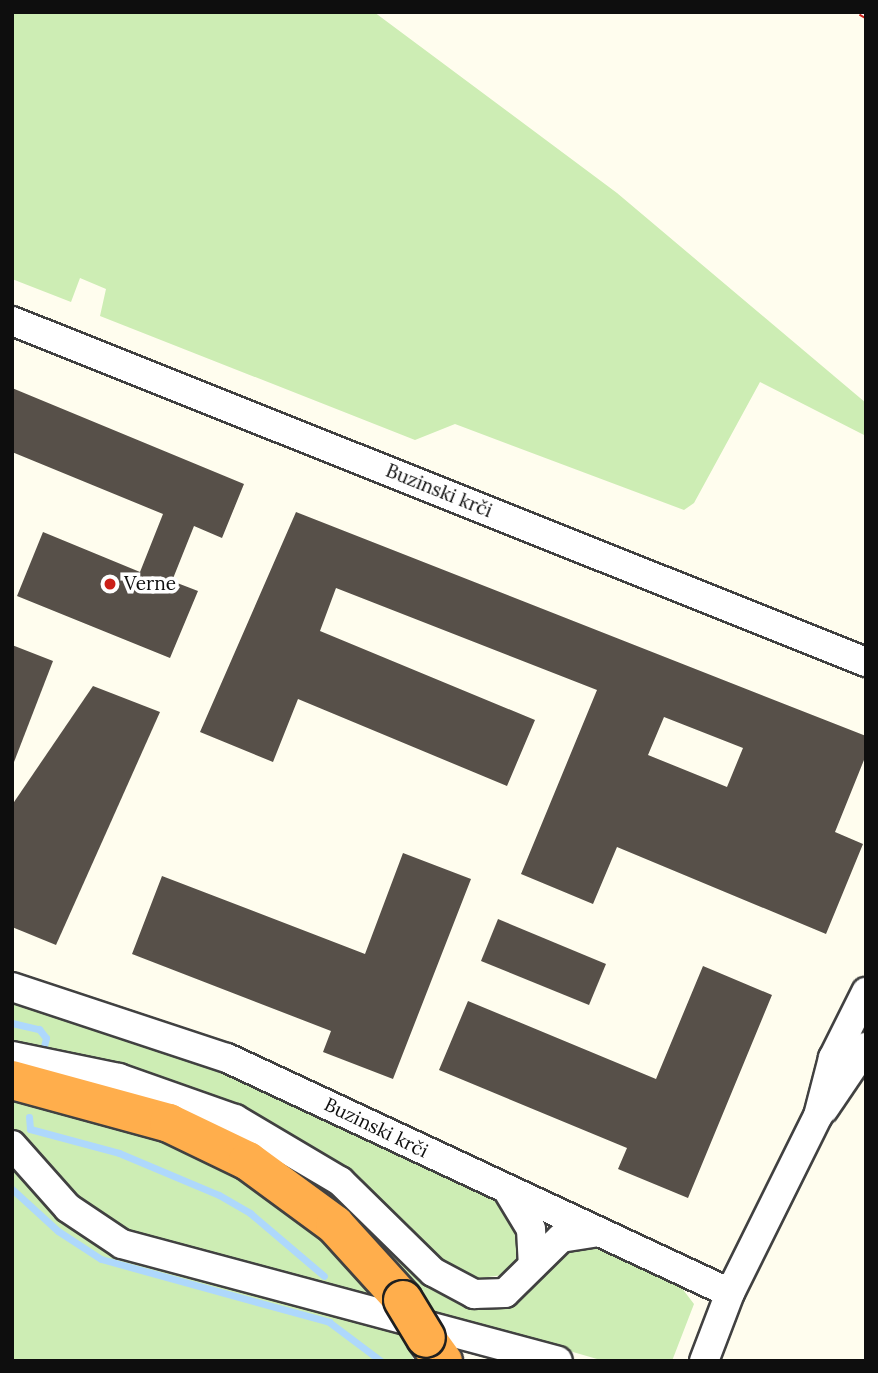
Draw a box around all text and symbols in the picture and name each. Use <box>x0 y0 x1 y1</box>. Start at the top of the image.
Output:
street label: Buzinski krči <box>382 459 496 523</box>
place label: Verne <box>124 573 176 595</box>
marker: Verne <box>102 576 118 592</box>
street label: Buzinski krči <box>320 1093 432 1163</box>

